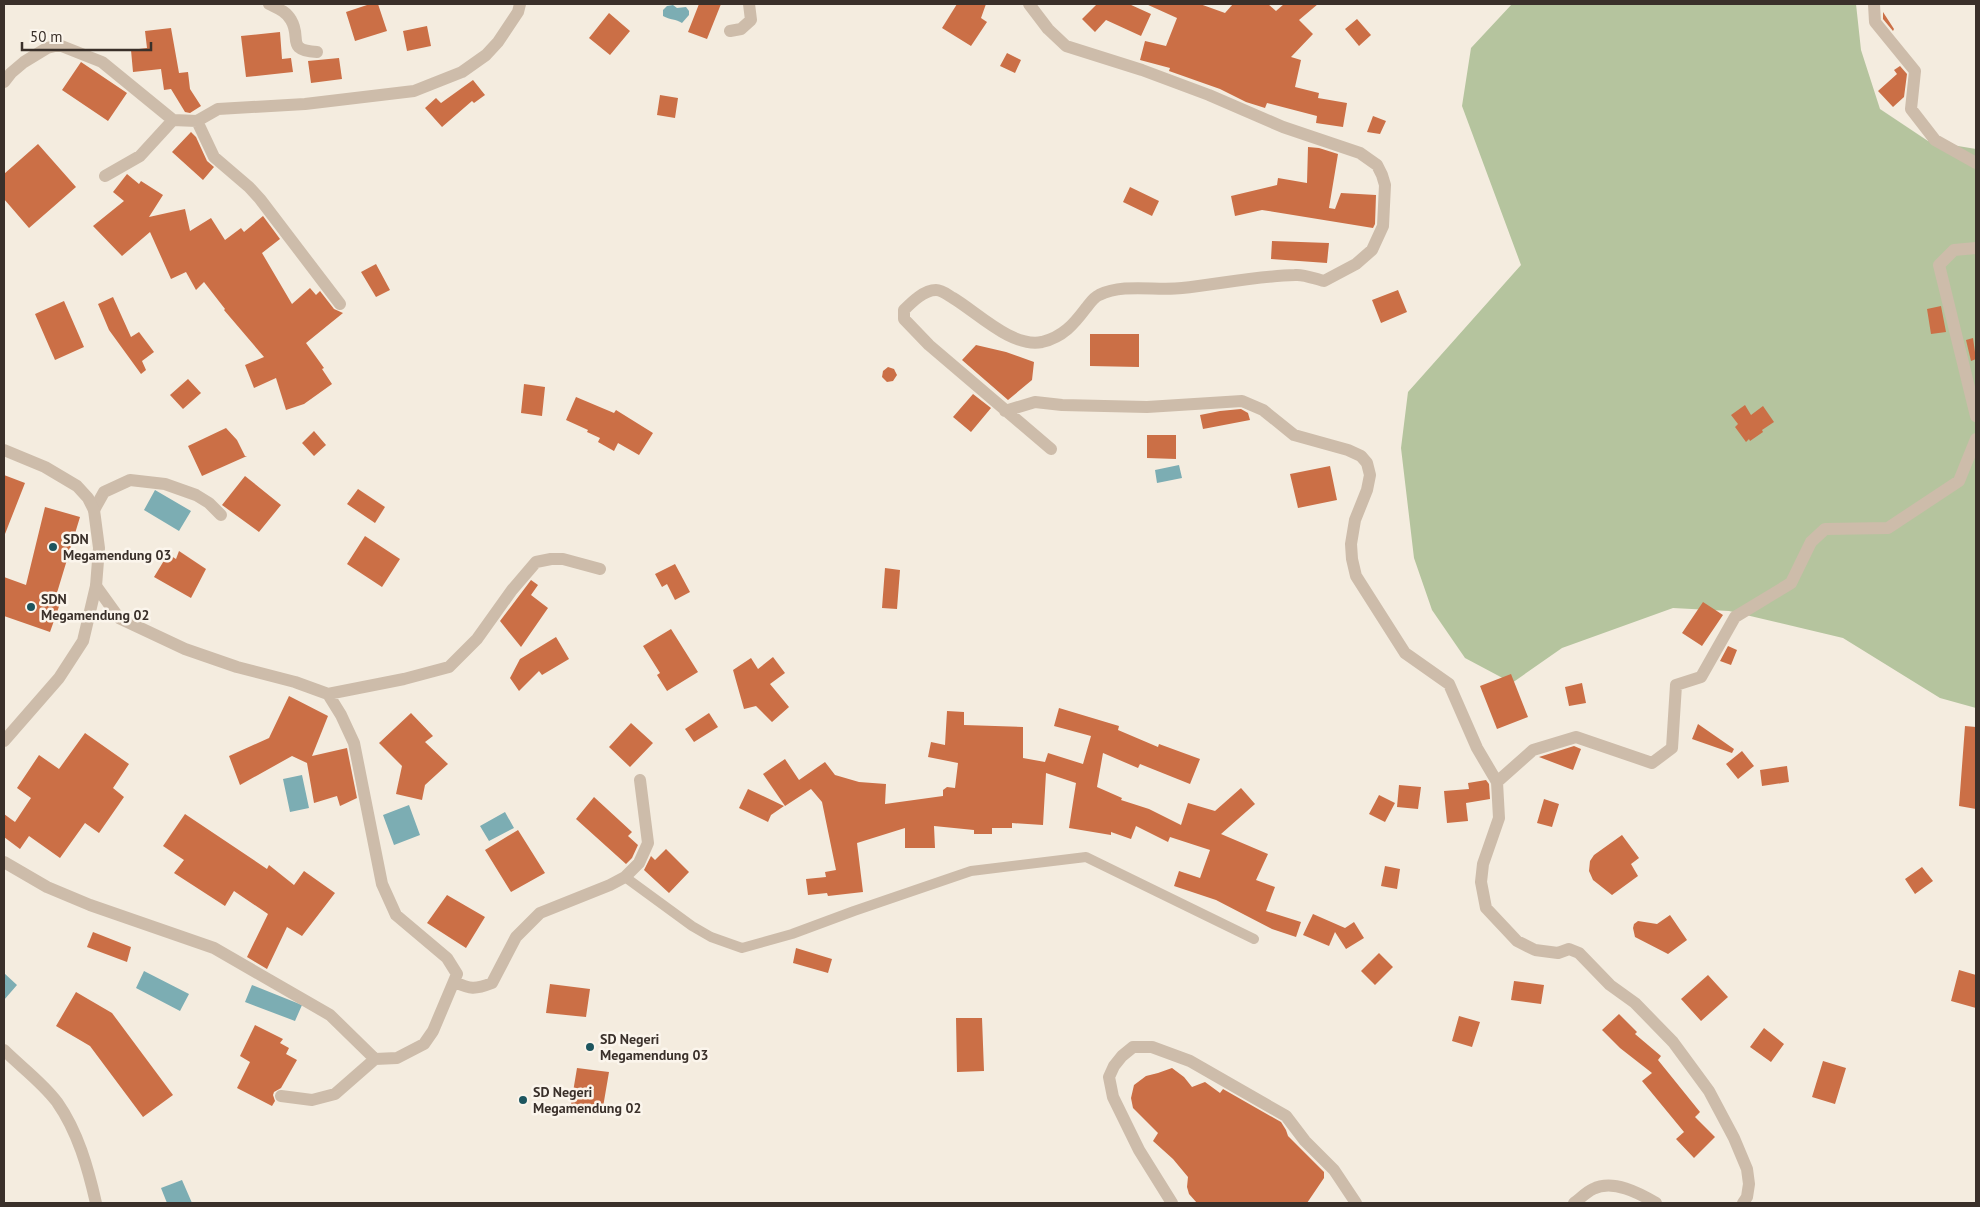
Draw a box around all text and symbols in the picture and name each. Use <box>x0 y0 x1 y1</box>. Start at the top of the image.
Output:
scale bar <box>22 20 151 52</box>
text: 50 m <box>30 27 63 46</box>
place label: SDN Megamendung 03 <box>63 530 171 564</box>
marker: SDN Megamendung 03 <box>47 541 59 553</box>
place label: SDN Megamendung 02 <box>41 590 149 624</box>
marker: SDN Megamendung 02 <box>25 601 37 613</box>
place label: SD Negeri Megamendung 03 <box>600 1030 708 1064</box>
marker: SD Negeri Megamendung 03 <box>584 1041 596 1053</box>
place label: SD Negeri Megamendung 02 <box>533 1083 641 1117</box>
marker: SD Negeri Megamendung 02 <box>517 1094 529 1106</box>

